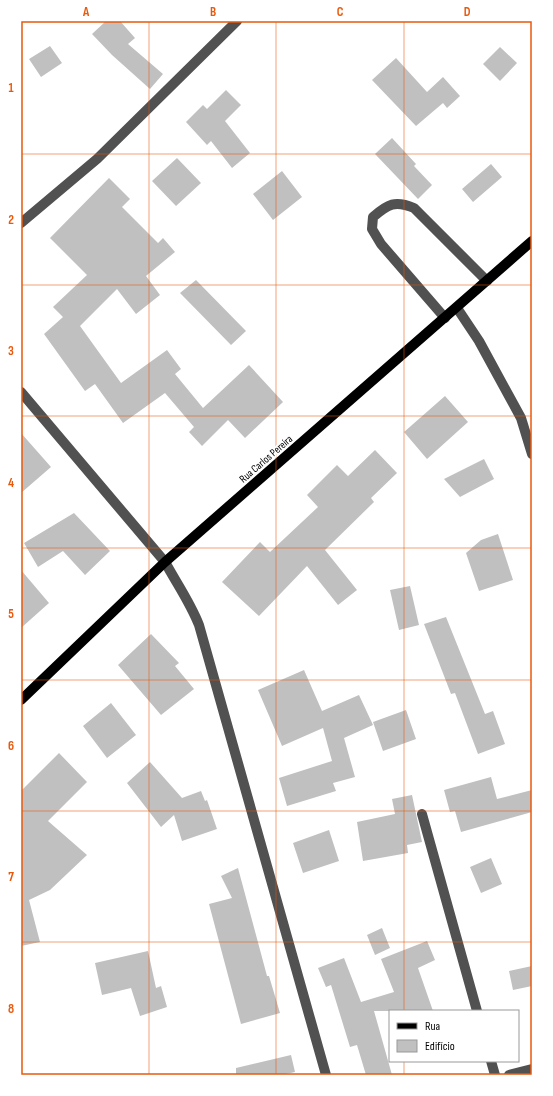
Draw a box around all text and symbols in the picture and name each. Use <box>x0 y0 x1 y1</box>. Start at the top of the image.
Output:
text: A <box>82 4 90 20</box>
text: B <box>210 4 216 20</box>
text: C <box>337 4 344 20</box>
text: D <box>464 4 471 20</box>
text: 1 <box>8 80 14 96</box>
text: 2 <box>8 212 14 228</box>
text: 3 <box>8 343 14 359</box>
street label: Rua Carlos Pereira <box>237 432 295 486</box>
text: 4 <box>8 475 14 491</box>
text: 5 <box>8 606 14 622</box>
text: 6 <box>8 738 14 754</box>
text: 7 <box>8 869 14 885</box>
text: 8 <box>8 1001 14 1017</box>
legend <box>389 1010 519 1062</box>
text: Rua <box>425 1019 441 1034</box>
text: Edifício <box>425 1039 455 1054</box>

